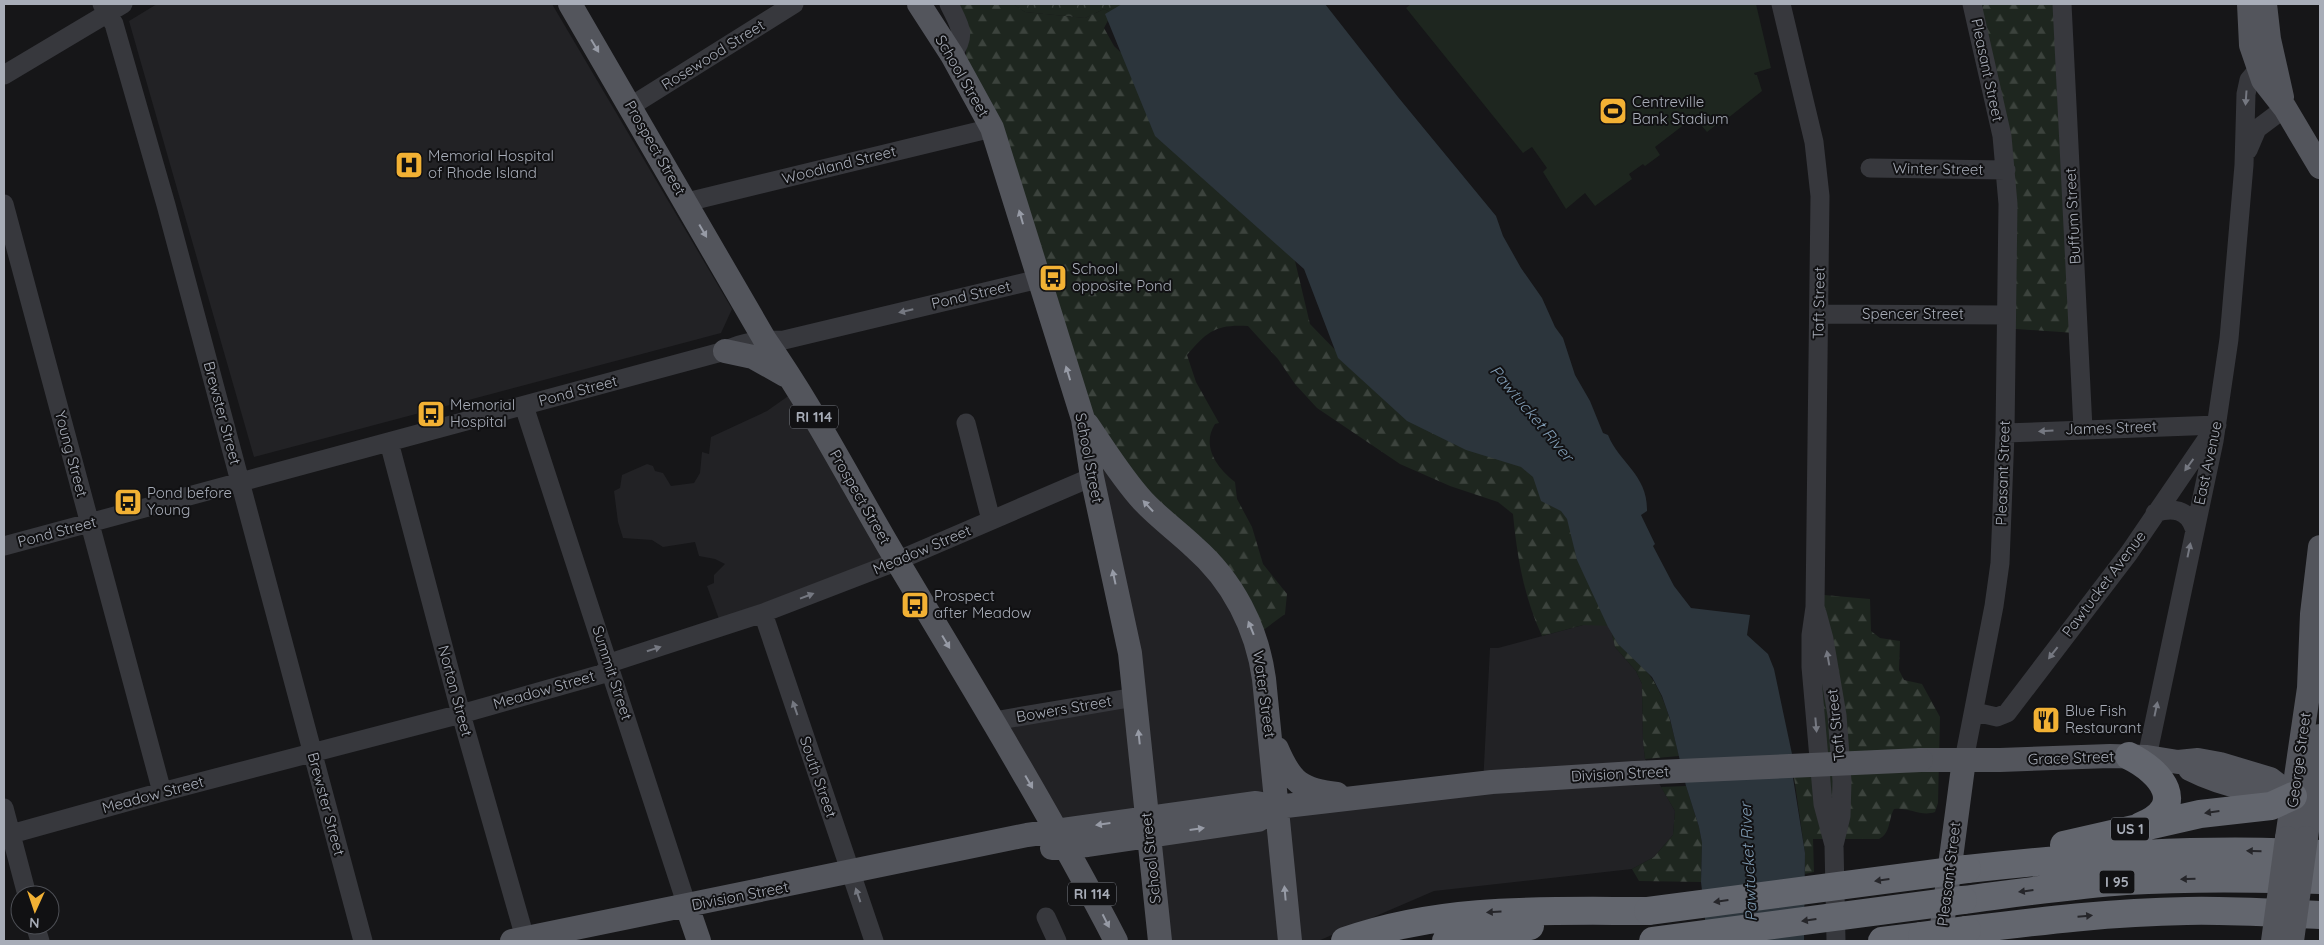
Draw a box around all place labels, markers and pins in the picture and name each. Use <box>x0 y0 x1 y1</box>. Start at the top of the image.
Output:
place label: Centreville Bank Stadium <box>1632 92 1729 128</box>
sports icon: Centreville Bank Stadium <box>1598 96 1628 126</box>
place label: Memorial Hospital of Rhode Island <box>428 146 554 182</box>
hospital icon: Memorial Hospital of Rhode Island <box>394 150 424 180</box>
place label: School opposite Pond <box>1072 259 1172 295</box>
bus stop icon: School opposite Pond <box>1038 263 1068 293</box>
place label: Memorial Hospital <box>450 395 515 431</box>
bus stop icon: Memorial Hospital <box>416 399 446 429</box>
place label: Pond before Young <box>147 483 232 519</box>
bus stop icon: Pond before Young <box>113 487 143 517</box>
place label: Prospect after Meadow <box>934 586 1031 622</box>
bus stop icon: Prospect after Meadow <box>900 590 930 620</box>
place label: Blue Fish Restaurant <box>2065 701 2142 737</box>
restaurant icon: Blue Fish Restaurant <box>2031 705 2061 735</box>

